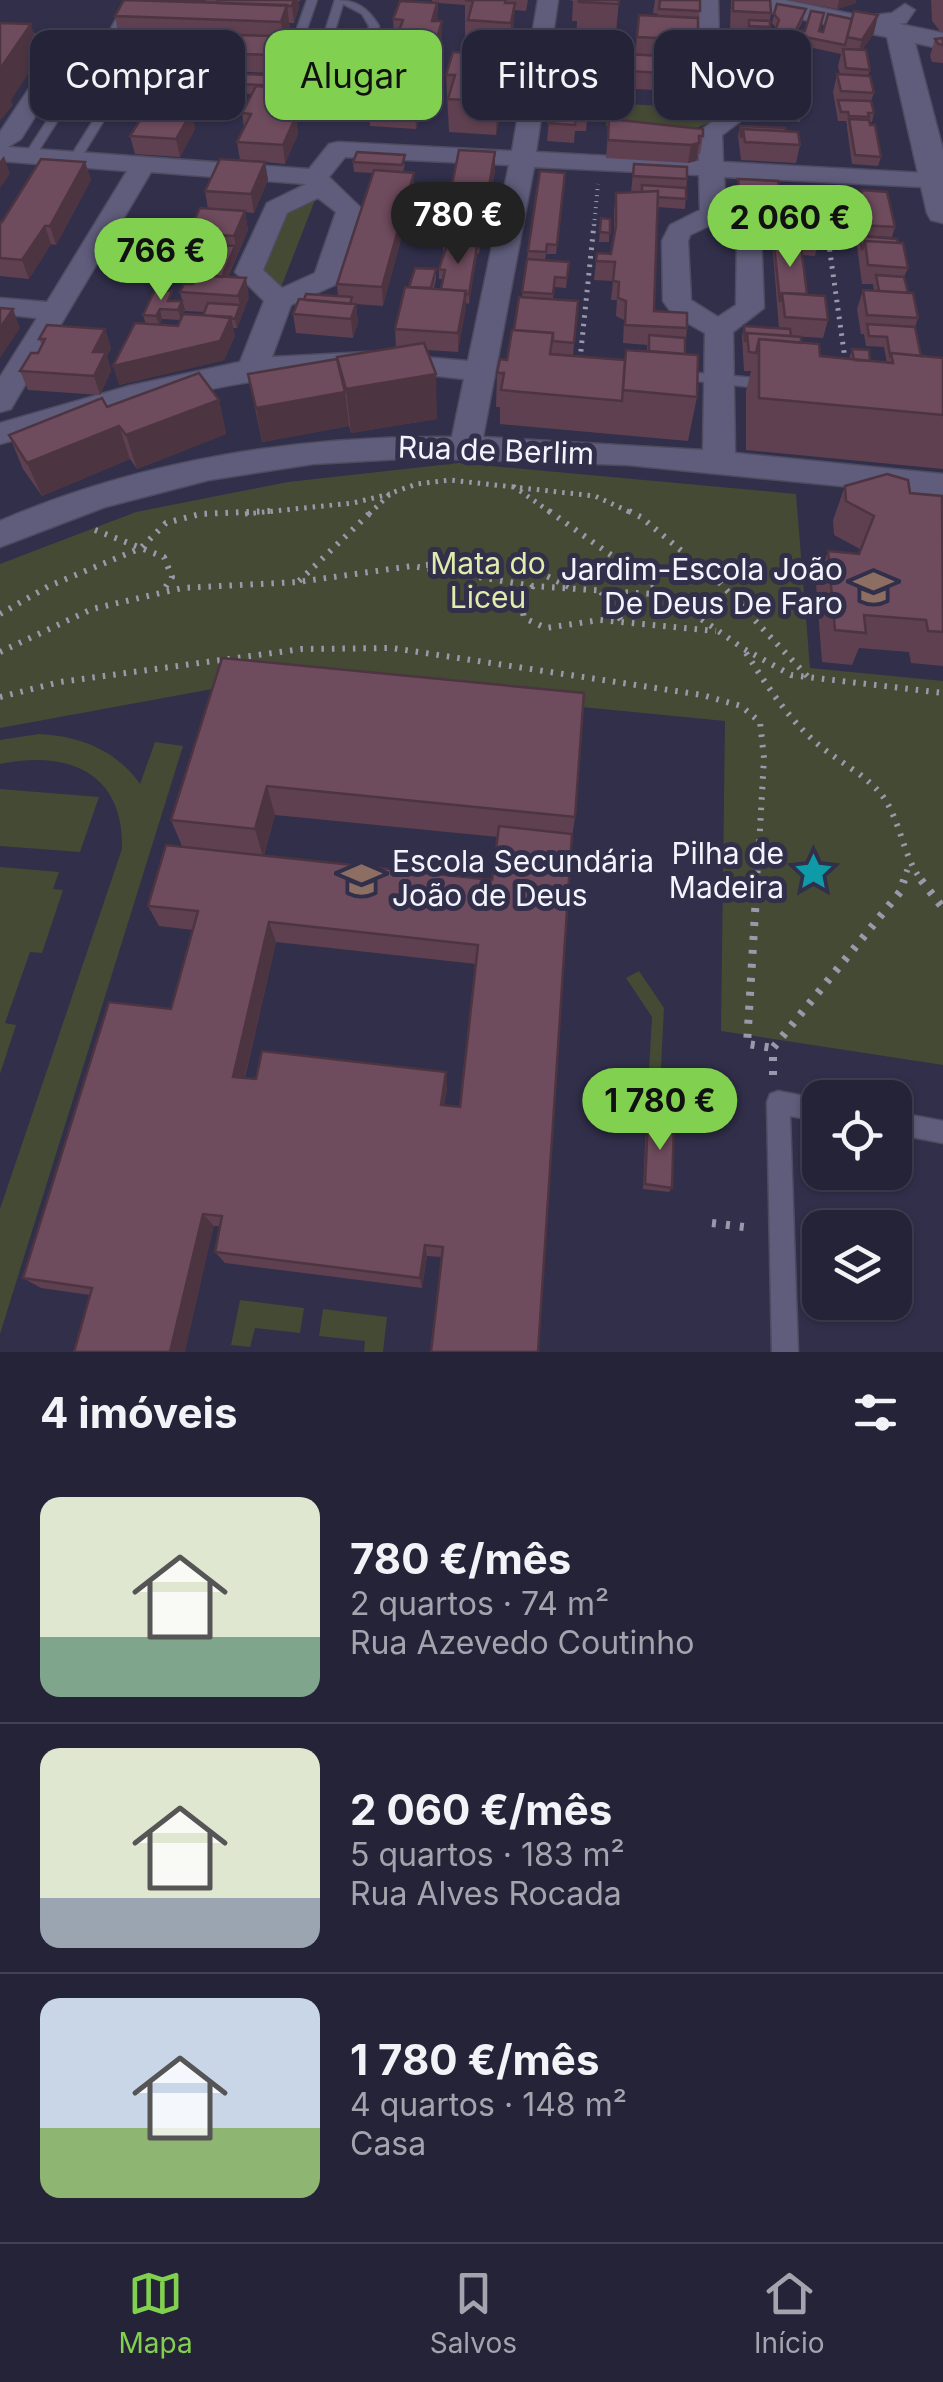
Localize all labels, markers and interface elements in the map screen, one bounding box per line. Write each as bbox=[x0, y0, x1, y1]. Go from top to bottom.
chip: Comprar bbox=[30, 30, 245, 120]
chip: Alugar bbox=[265, 30, 442, 120]
chip: Filtros bbox=[462, 30, 634, 120]
chip: Novo bbox=[654, 30, 811, 120]
pin: 780 € bbox=[388, 182, 528, 267]
pin: 2 060 € bbox=[698, 185, 882, 270]
text: 780 € bbox=[413, 195, 503, 234]
text: 2 060 € bbox=[729, 198, 851, 237]
pin: 766 € bbox=[91, 218, 231, 303]
text: 766 € bbox=[116, 231, 206, 270]
street label: Rua de Berlim bbox=[397, 429, 595, 471]
park label: Mata do Liceu bbox=[430, 545, 546, 615]
place label: Jardim-Escola João De Deus De Faro bbox=[561, 551, 843, 621]
school or university icon: Jardim-Escola João De Deus De Faro bbox=[852, 566, 894, 608]
place label: Pilha de Madeira bbox=[669, 835, 784, 905]
place label: Escola Secundária João de Deus bbox=[392, 843, 654, 913]
place icon: Pilha de Madeira bbox=[793, 850, 835, 892]
school or university icon: Escola Secundária João de Deus bbox=[341, 858, 383, 900]
pin: 1 780 € bbox=[568, 1068, 752, 1153]
map controls bbox=[802, 1080, 912, 1320]
button: locate bbox=[802, 1080, 912, 1190]
text: 1 780 € bbox=[604, 1081, 716, 1120]
button: layers bbox=[802, 1210, 912, 1320]
icon: filters bbox=[848, 1385, 903, 1440]
text: 4 imóveis bbox=[40, 1387, 237, 1438]
text: 780 €/mês bbox=[350, 1533, 571, 1584]
icon: home bbox=[120, 1537, 240, 1657]
text: 2 quartos · 74 m² bbox=[350, 1584, 609, 1623]
text: Rua Azevedo Coutinho bbox=[350, 1623, 694, 1662]
text: 2 060 €/mês bbox=[350, 1784, 612, 1835]
icon: home bbox=[120, 1788, 240, 1908]
text: 5 quartos · 183 m² bbox=[350, 1835, 625, 1874]
text: Rua Alves Rocada bbox=[350, 1874, 622, 1913]
text: 1 780 €/mês bbox=[350, 2034, 599, 2085]
icon: home bbox=[120, 2038, 240, 2158]
text: 4 quartos · 148 m² bbox=[350, 2085, 627, 2124]
text: Casa bbox=[350, 2124, 426, 2163]
tab: Mapa bbox=[119, 2266, 193, 2360]
tab: Salvos bbox=[430, 2266, 517, 2360]
tab: Início bbox=[754, 2266, 824, 2360]

